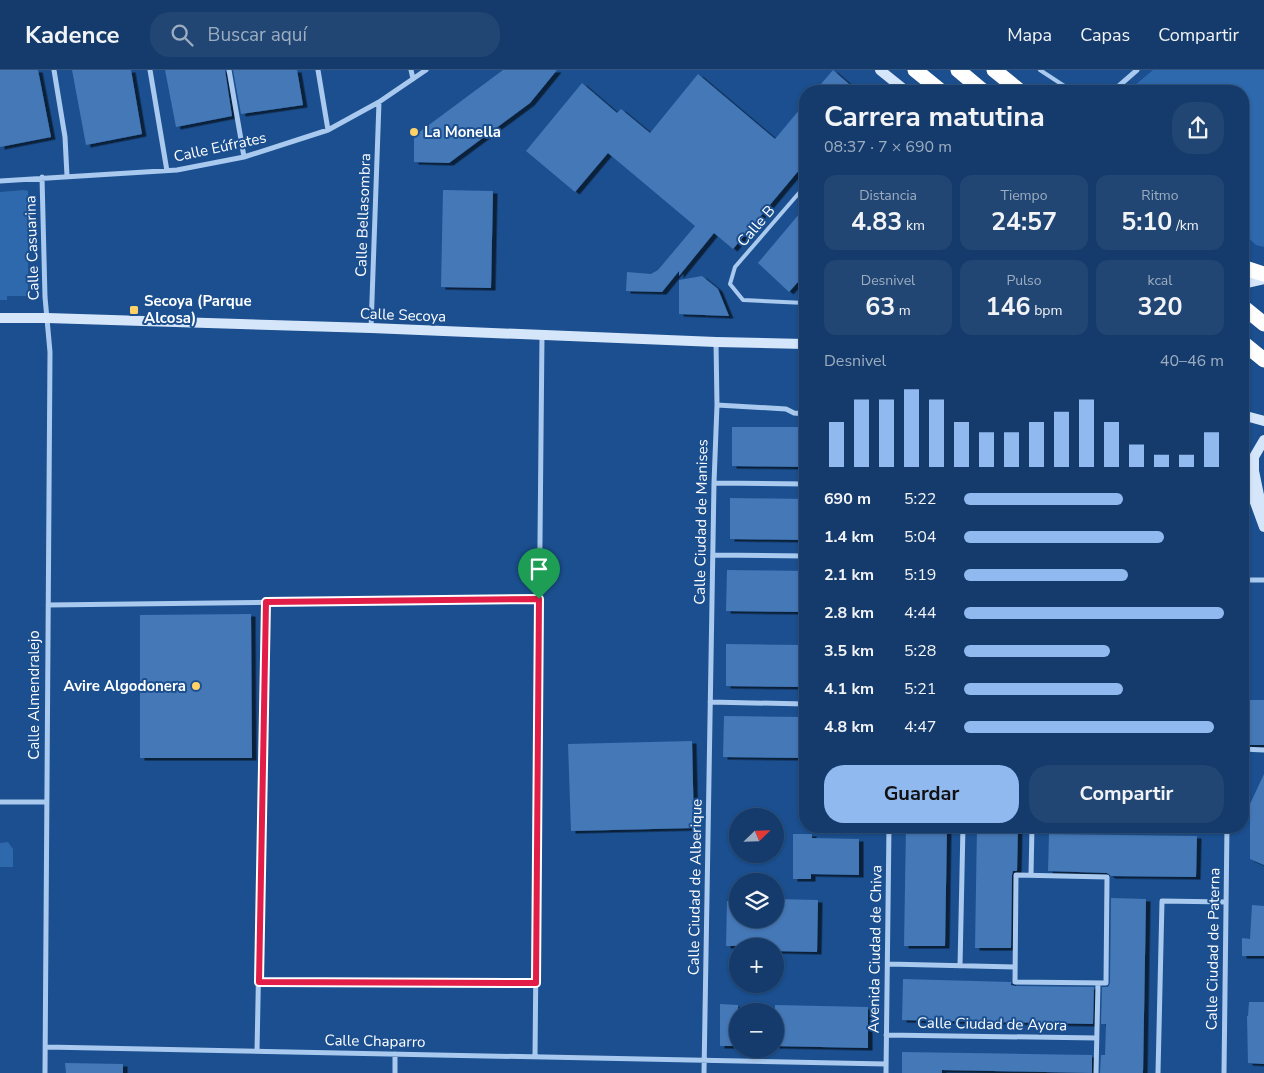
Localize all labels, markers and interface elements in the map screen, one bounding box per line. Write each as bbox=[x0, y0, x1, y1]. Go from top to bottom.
search box bbox=[150, 12, 500, 57]
text: Kadence bbox=[25, 19, 120, 51]
icon: search bbox=[168, 21, 196, 49]
text: Buscar aquí bbox=[208, 22, 307, 48]
text: Mapa bbox=[1007, 23, 1052, 47]
text: Capas bbox=[1080, 23, 1130, 47]
text: Compartir bbox=[1158, 23, 1239, 47]
text: Carrera matutina bbox=[824, 98, 1045, 136]
button: share bbox=[1172, 102, 1224, 154]
place label: La Monella bbox=[424, 122, 501, 142]
marker: La Monella bbox=[408, 126, 420, 138]
street label: Calle Eúfrates bbox=[172, 127, 268, 167]
text: 08:37 · 7 × 690 m bbox=[824, 136, 952, 158]
street label: Calle Bellasombra bbox=[351, 153, 375, 277]
text: Distancia bbox=[859, 186, 917, 205]
text: Tiempo bbox=[1000, 186, 1048, 205]
text: Ritmo bbox=[1141, 186, 1179, 205]
street label: Calle Casuarina bbox=[20, 195, 44, 301]
street label: Calle B bbox=[733, 201, 779, 251]
text: 4.83 bbox=[851, 205, 902, 239]
text: 24:57 bbox=[991, 205, 1057, 239]
text: 5:10 bbox=[1121, 205, 1172, 239]
text: km bbox=[902, 216, 925, 235]
text: /km bbox=[1172, 216, 1199, 235]
text: Desnivel bbox=[861, 271, 915, 290]
text: Pulso bbox=[1006, 271, 1042, 290]
text: kcal bbox=[1148, 271, 1172, 290]
text: 63 bbox=[865, 290, 895, 324]
text: 146 bbox=[986, 290, 1031, 324]
text: 320 bbox=[1137, 290, 1183, 324]
place label: Secoya (Parque Alcosa) bbox=[144, 291, 252, 328]
text: m bbox=[895, 301, 911, 320]
text: bpm bbox=[1031, 301, 1062, 320]
marker: Secoya (Parque Alcosa) bbox=[128, 304, 140, 316]
street label: Calle Secoya bbox=[360, 304, 446, 326]
text: Desnivel bbox=[824, 350, 886, 372]
text: 40–46 m bbox=[1160, 350, 1224, 372]
street label: Calle Ciudad de Manises bbox=[690, 439, 712, 605]
text: 690 m bbox=[824, 488, 871, 510]
text: 5:22 bbox=[904, 488, 936, 510]
text: 1.4 km bbox=[824, 526, 874, 548]
text: 5:04 bbox=[904, 526, 936, 548]
pin bbox=[518, 548, 560, 599]
icon: arrive bbox=[525, 555, 553, 583]
text: 2.1 km bbox=[824, 564, 874, 586]
text: 5:19 bbox=[904, 564, 936, 586]
text: 2.8 km bbox=[824, 602, 874, 624]
text: 4:44 bbox=[904, 602, 936, 624]
street label: Calle Almendralejo bbox=[24, 630, 44, 760]
text: 3.5 km bbox=[824, 640, 874, 662]
text: 5:28 bbox=[904, 640, 936, 662]
place label: Avire Algodonera bbox=[63, 676, 186, 696]
text: 4.1 km bbox=[824, 678, 874, 700]
text: 5:21 bbox=[904, 678, 936, 700]
marker: Avire Algodonera bbox=[190, 680, 202, 692]
text: 4.8 km bbox=[824, 716, 874, 738]
text: 4:47 bbox=[904, 716, 936, 738]
button: Guardar bbox=[824, 765, 1019, 823]
button: Compartir bbox=[1029, 765, 1224, 823]
street label: Calle Ciudad de Alberique bbox=[683, 799, 707, 975]
north arrow bbox=[729, 808, 784, 862]
map controls bbox=[729, 808, 784, 1058]
street label: Avenida Ciudad de Chiva bbox=[864, 865, 886, 1033]
street label: Calle Ciudad de Paterna bbox=[1202, 868, 1224, 1030]
button: layers bbox=[729, 873, 784, 928]
button: + bbox=[729, 938, 784, 993]
button: − bbox=[729, 1003, 784, 1058]
street label: Calle Ciudad de Ayora bbox=[917, 1013, 1067, 1035]
street label: Calle Chaparro bbox=[324, 1030, 426, 1052]

